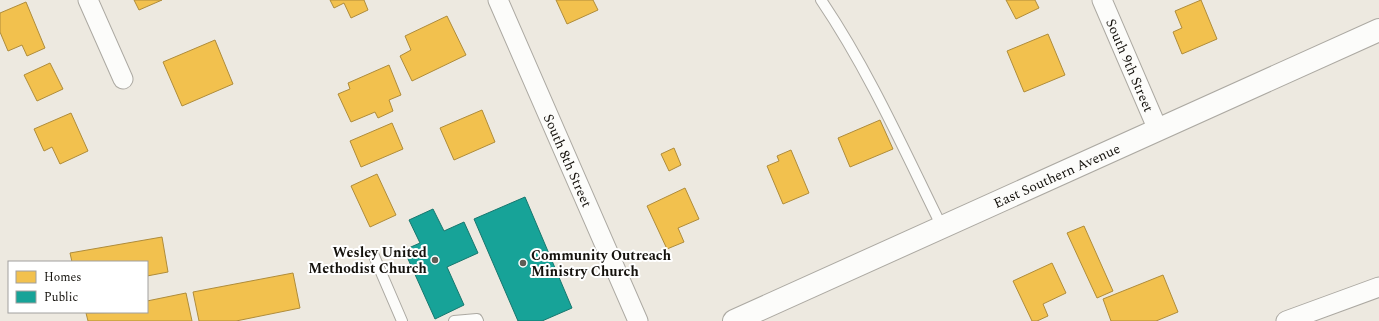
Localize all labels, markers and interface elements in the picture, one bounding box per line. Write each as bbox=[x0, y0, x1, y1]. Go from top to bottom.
street label: South 9th Street bbox=[1101, 15, 1160, 115]
street label: South 8th Street bbox=[538, 110, 598, 211]
street label: East Southern Avenue bbox=[990, 138, 1124, 213]
place label: Wesley United Methodist Church bbox=[308, 242, 427, 279]
place label: Community Outreach Ministry Church bbox=[531, 245, 672, 282]
marker: Wesley United Methodist Church bbox=[430, 255, 440, 265]
marker: Community Outreach Ministry Church bbox=[518, 258, 528, 268]
legend bbox=[8, 261, 148, 313]
text: Homes bbox=[44, 268, 82, 287]
text: Public bbox=[44, 288, 78, 307]

